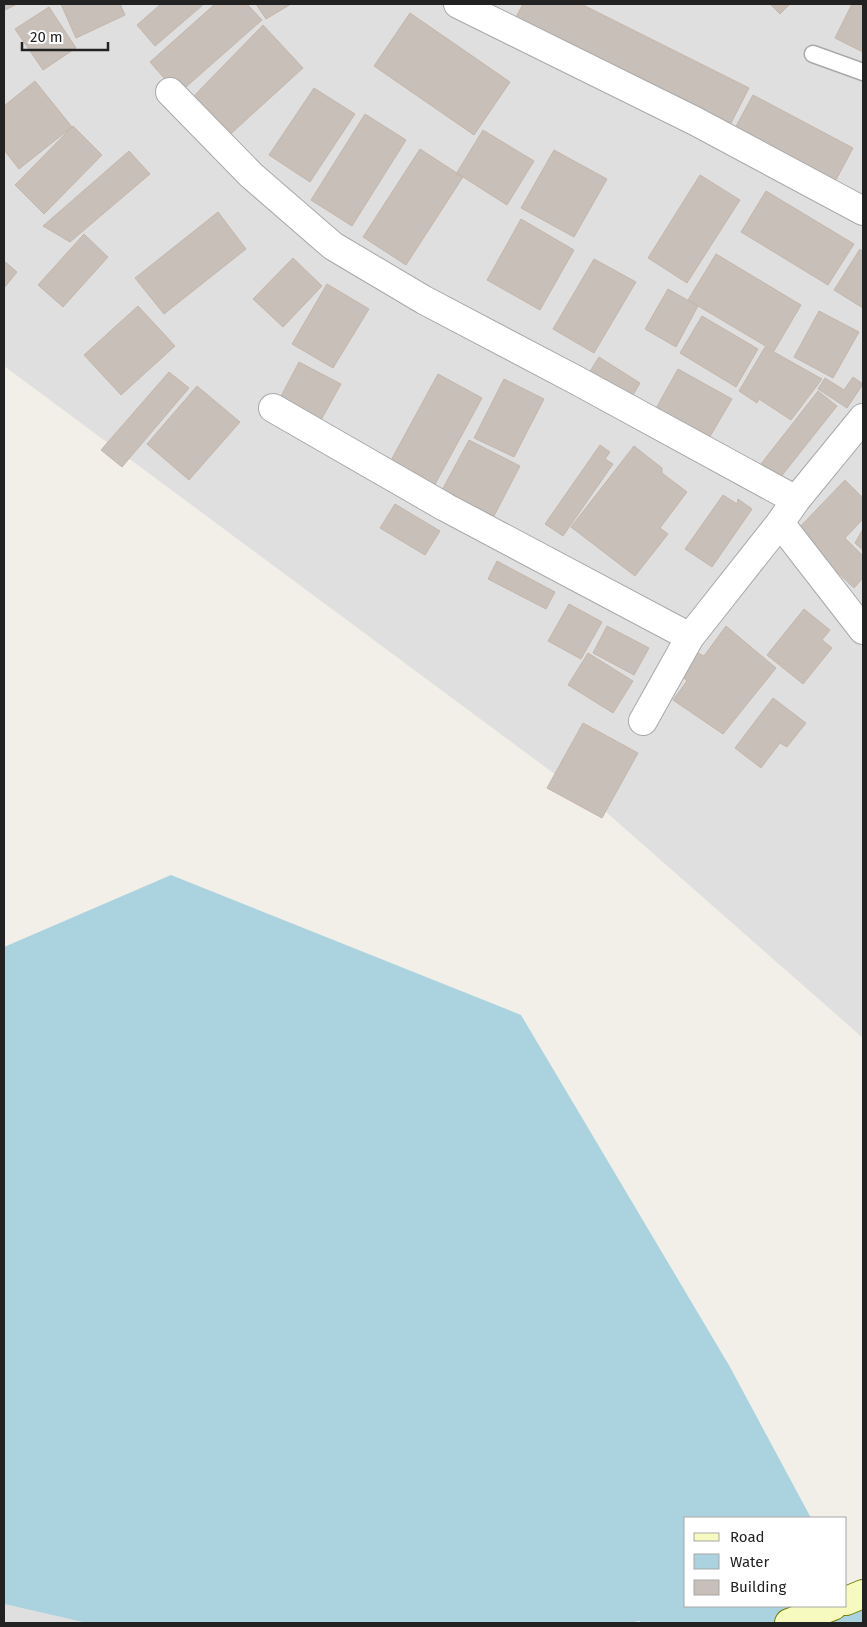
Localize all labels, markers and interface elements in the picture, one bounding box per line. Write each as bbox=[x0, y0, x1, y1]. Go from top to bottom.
scale bar bbox=[22, 20, 109, 52]
text: 20 m bbox=[30, 28, 63, 46]
legend bbox=[684, 1517, 847, 1607]
text: Road bbox=[730, 1528, 765, 1546]
text: Water bbox=[730, 1553, 769, 1571]
text: Building bbox=[730, 1578, 786, 1596]

